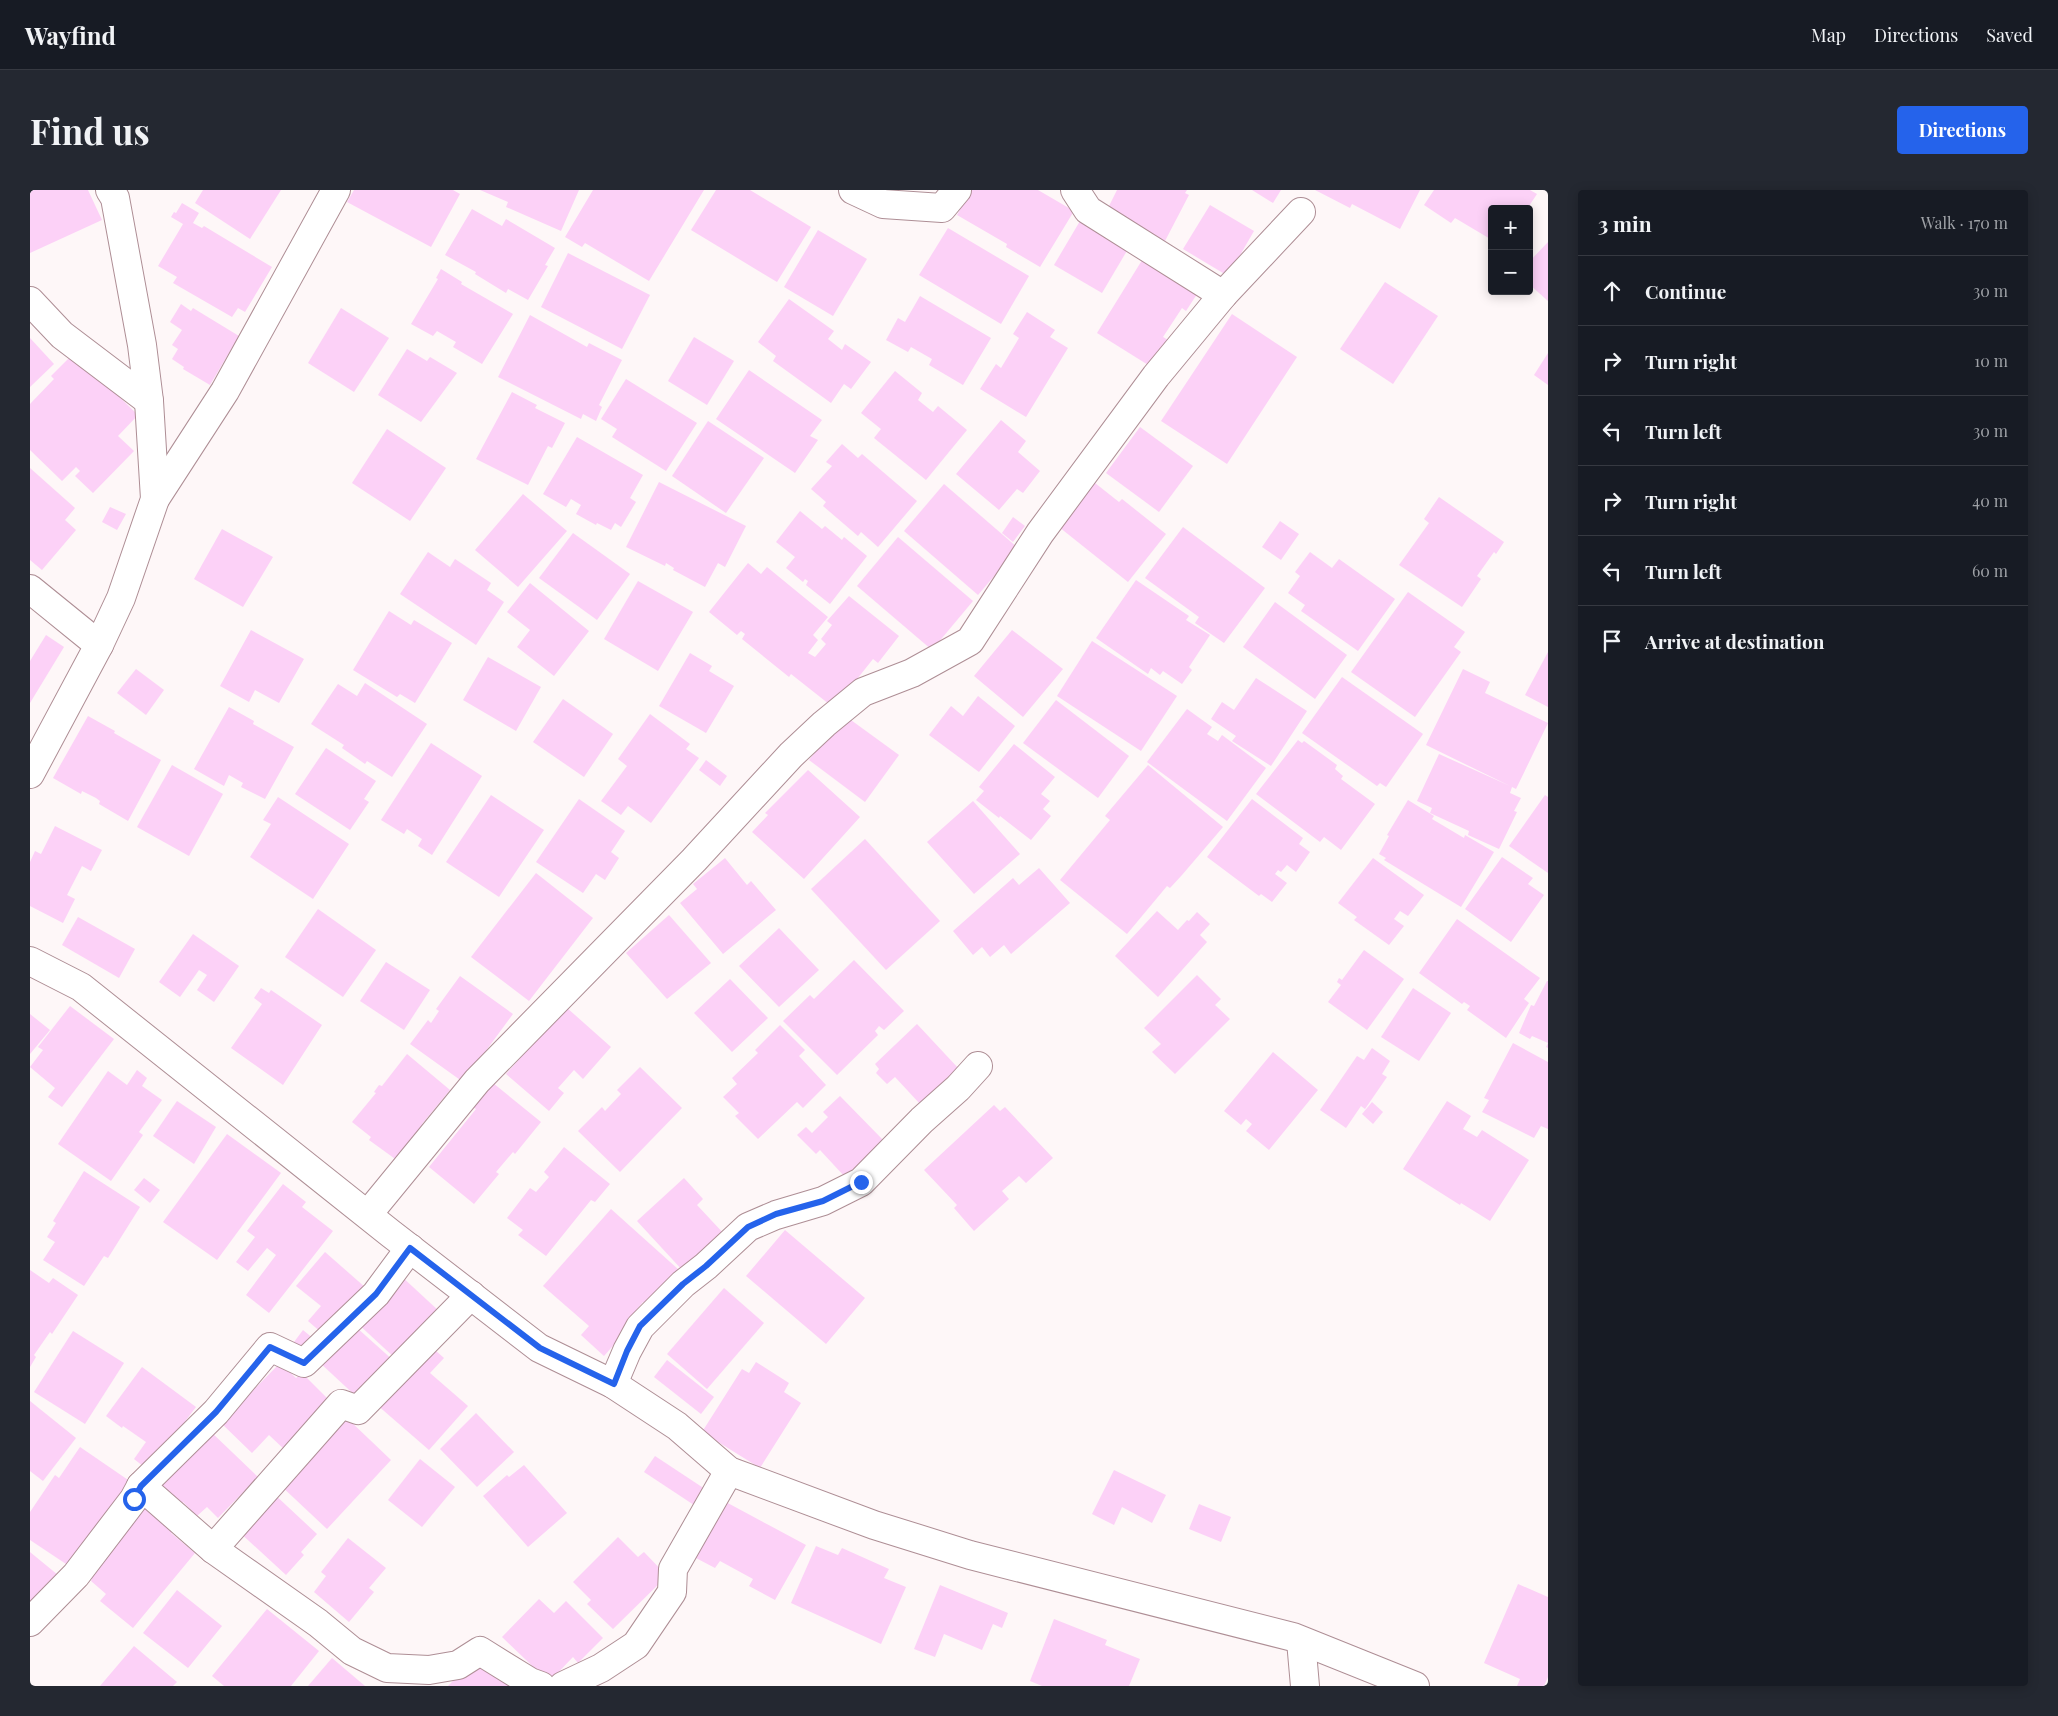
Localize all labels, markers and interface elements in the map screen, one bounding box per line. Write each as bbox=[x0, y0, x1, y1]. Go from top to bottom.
text: Wayfind bbox=[25, 19, 116, 51]
text: Map bbox=[1811, 23, 1846, 47]
text: Directions bbox=[1874, 23, 1958, 47]
text: Saved bbox=[1986, 23, 2033, 47]
button: Directions bbox=[1897, 106, 2028, 154]
text: Find us bbox=[30, 107, 150, 154]
map controls bbox=[1488, 205, 1533, 295]
button: + bbox=[1488, 205, 1533, 250]
text: 3 min bbox=[1598, 209, 1652, 237]
text: Walk · 170 m bbox=[1921, 212, 2008, 233]
button: − bbox=[1488, 250, 1533, 295]
icon: ahead bbox=[1598, 277, 1626, 305]
text: Continue bbox=[1645, 278, 1726, 304]
text: 30 m bbox=[1973, 280, 2008, 301]
icon: right bbox=[1598, 347, 1626, 375]
text: Turn right bbox=[1645, 348, 1737, 374]
text: 10 m bbox=[1974, 350, 2008, 371]
icon: left bbox=[1598, 417, 1626, 445]
text: Turn left bbox=[1645, 418, 1722, 444]
text: 30 m bbox=[1973, 420, 2008, 441]
icon: right bbox=[1598, 487, 1626, 515]
text: Turn right bbox=[1645, 488, 1737, 514]
text: 40 m bbox=[1972, 490, 2008, 511]
icon: left bbox=[1598, 557, 1626, 585]
text: Turn left bbox=[1645, 558, 1722, 584]
text: 60 m bbox=[1972, 560, 2008, 581]
icon: arrive bbox=[1598, 627, 1626, 655]
text: Arrive at destination bbox=[1645, 628, 1825, 654]
route end bbox=[850, 1171, 873, 1194]
route start bbox=[123, 1488, 146, 1511]

